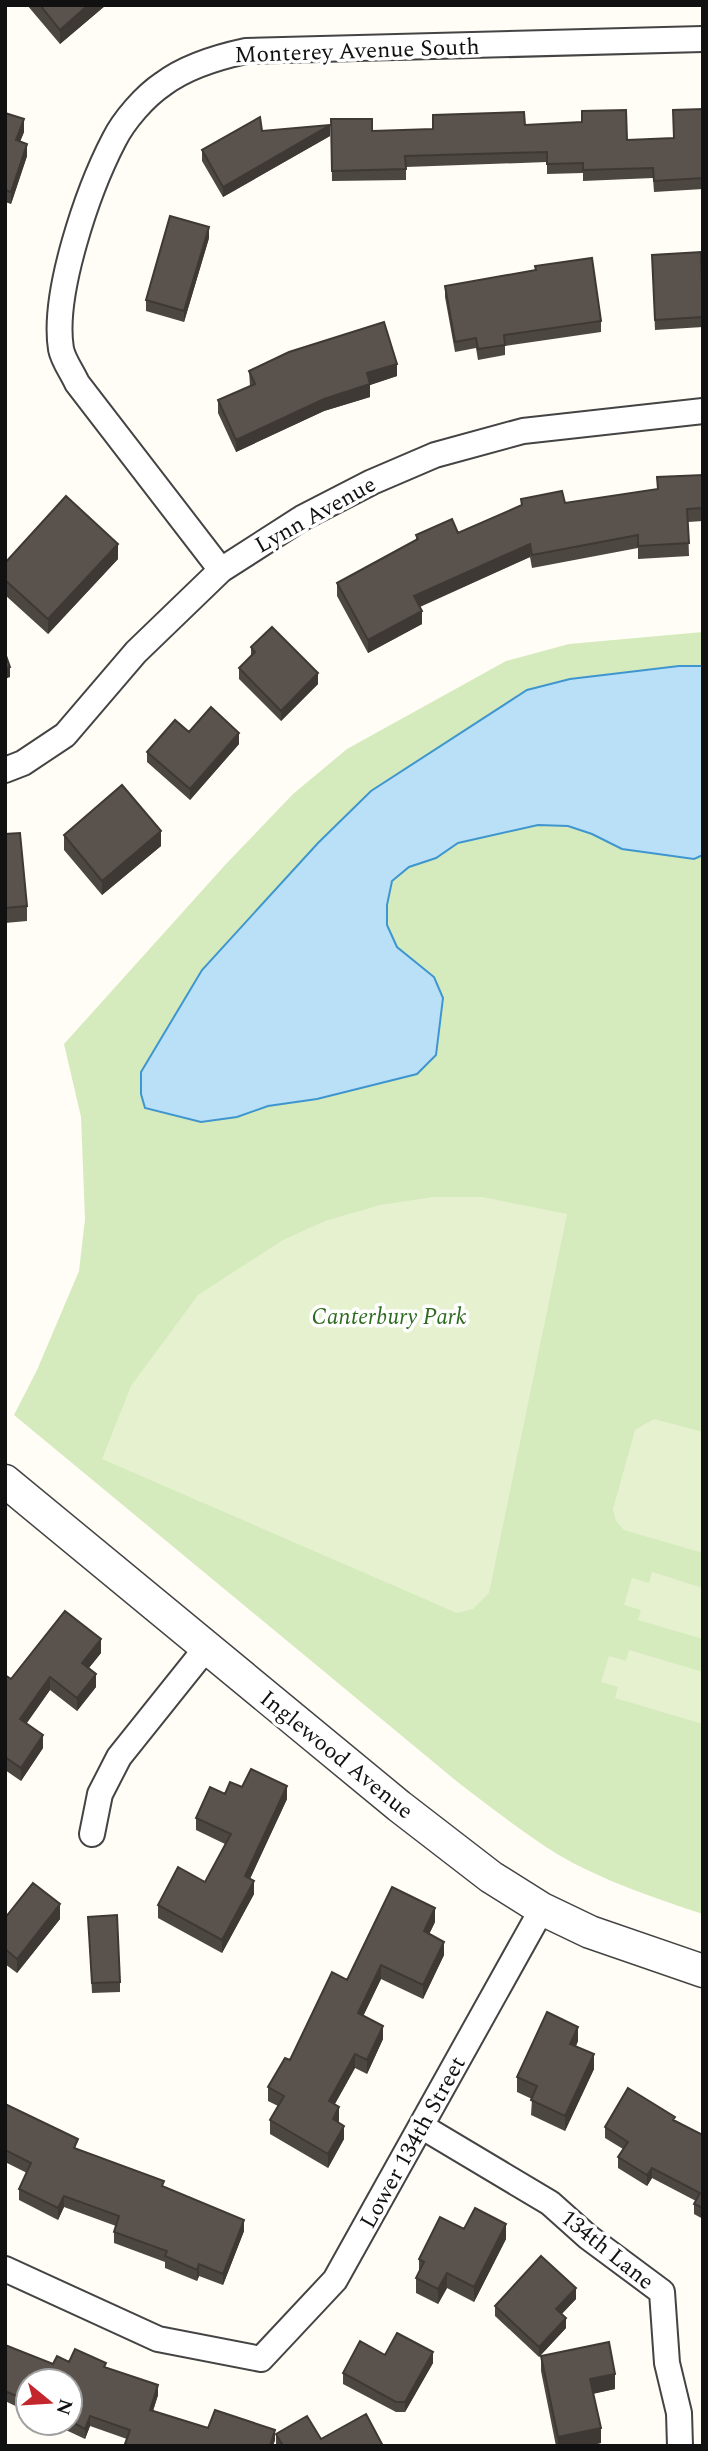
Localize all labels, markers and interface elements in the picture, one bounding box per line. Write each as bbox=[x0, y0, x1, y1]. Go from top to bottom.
street label: Monterey Avenue South bbox=[234, 30, 480, 73]
street label: Lynn Avenue bbox=[249, 468, 383, 563]
park label: Canterbury Park bbox=[311, 1300, 467, 1335]
street label: Inglewood Avenue bbox=[251, 1682, 421, 1828]
street label: Lower 134th Street bbox=[351, 2050, 475, 2235]
street label: 134th Lane bbox=[552, 2201, 662, 2299]
north arrow bbox=[14, 2367, 84, 2437]
text: N bbox=[48, 2395, 80, 2419]

